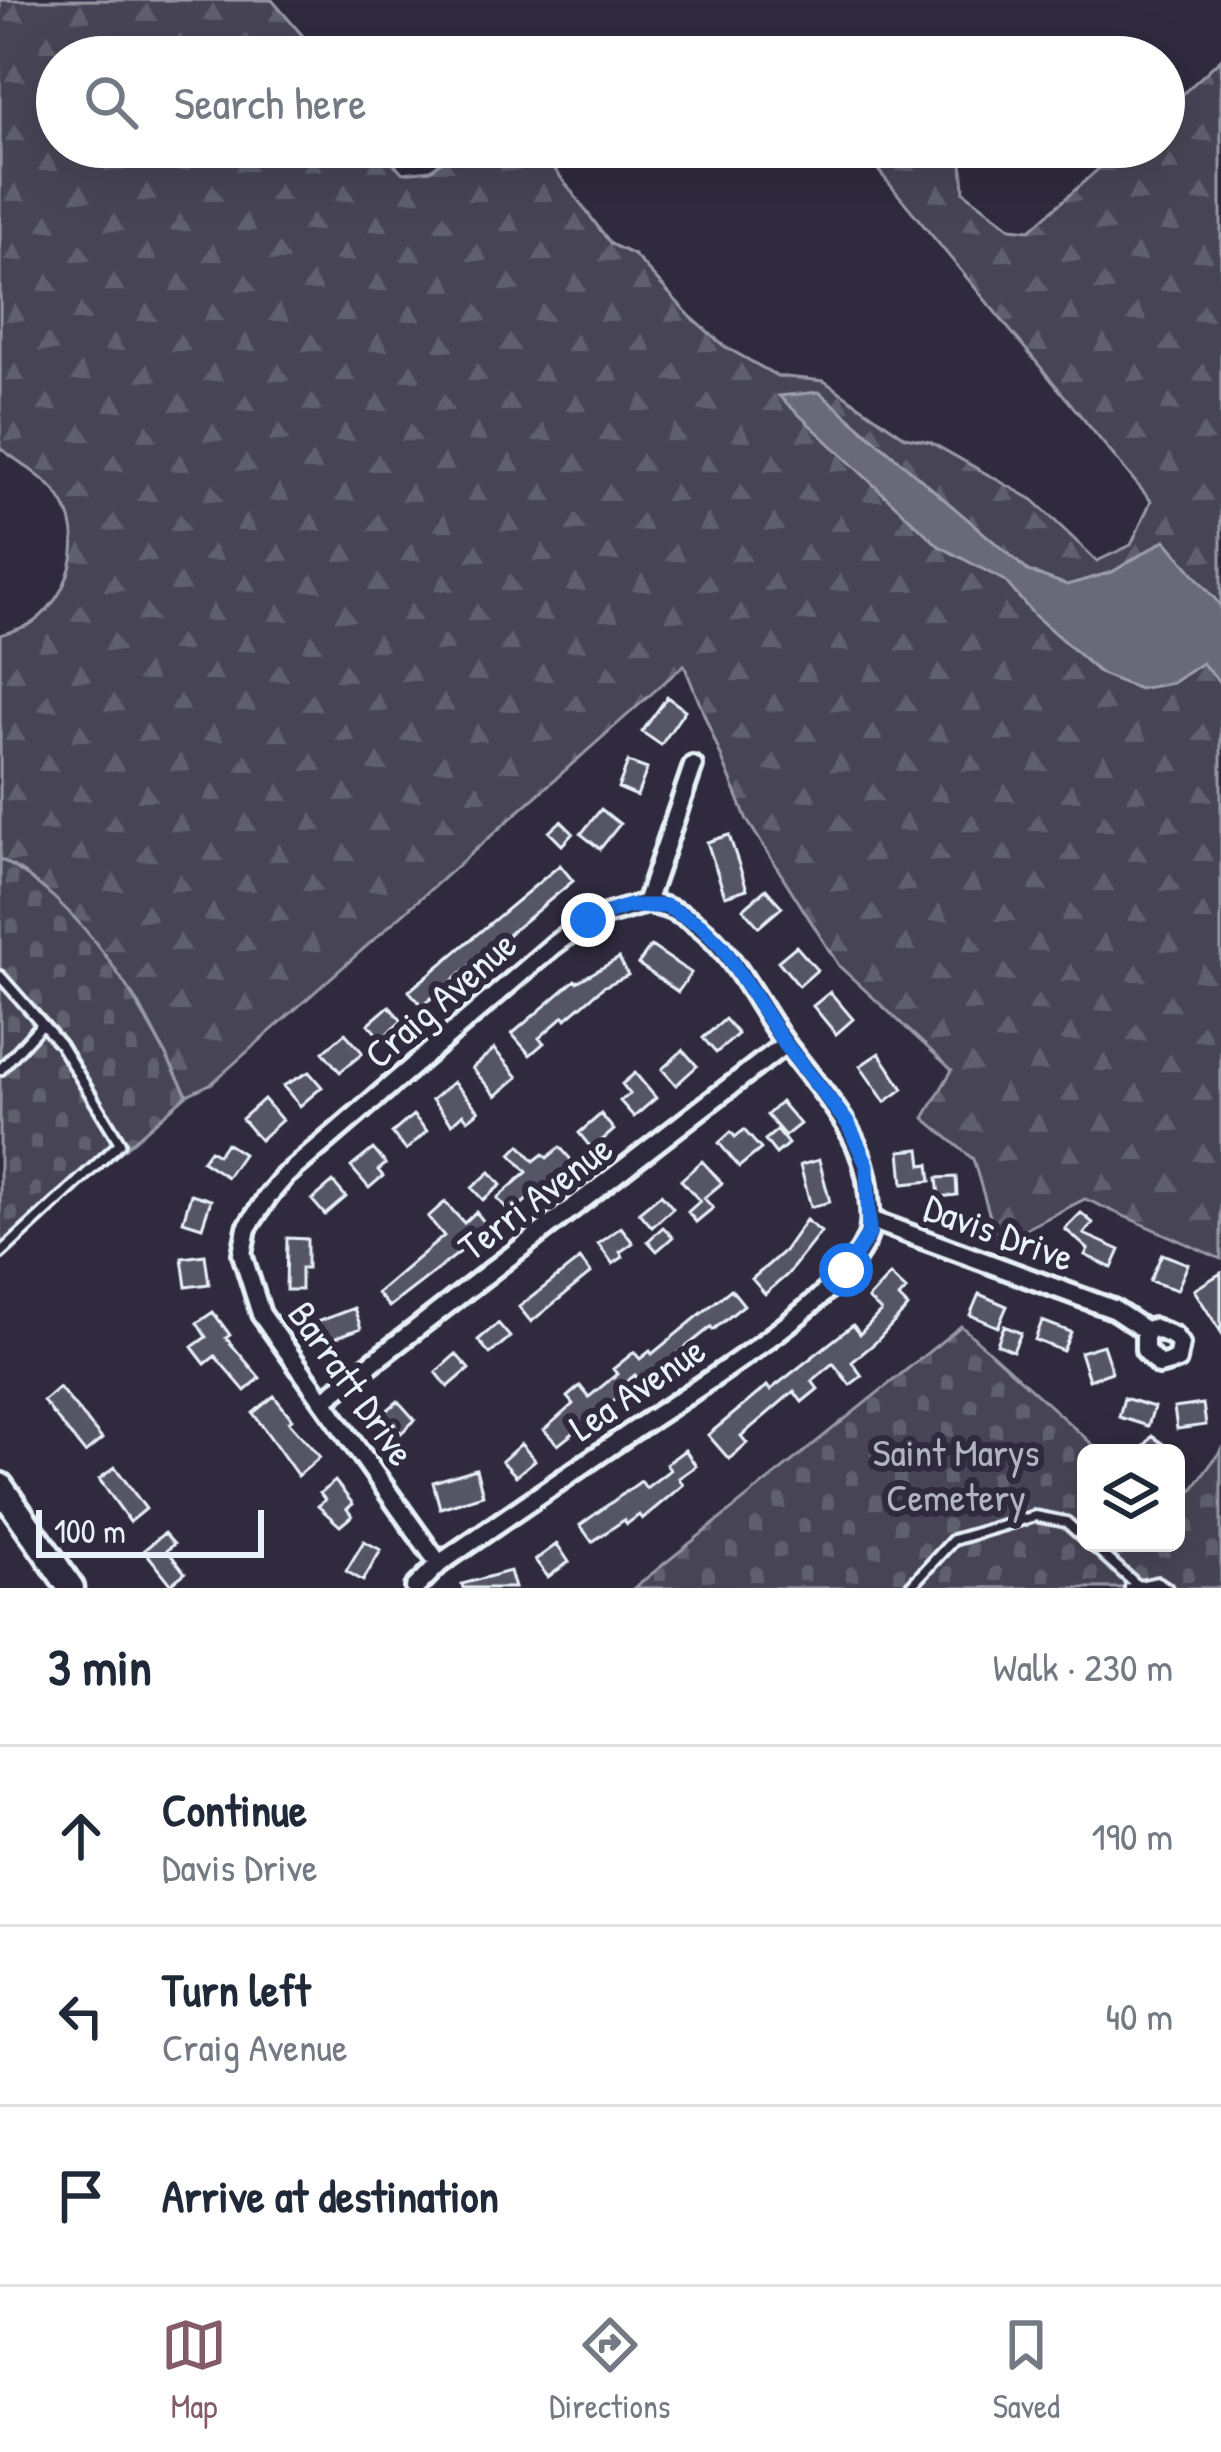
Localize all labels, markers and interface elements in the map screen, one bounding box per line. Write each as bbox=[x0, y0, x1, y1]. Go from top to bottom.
search box bbox=[36, 36, 1185, 168]
icon: search bbox=[78, 69, 144, 135]
text: Search here bbox=[174, 72, 366, 133]
route end bbox=[561, 893, 615, 947]
street label: Craig Avenue bbox=[352, 918, 527, 1080]
street label: Terri Avenue bbox=[447, 1121, 623, 1272]
street label: Davis Drive bbox=[917, 1180, 1081, 1283]
route start bbox=[819, 1243, 873, 1297]
street label: Barratt Drive bbox=[276, 1290, 428, 1476]
street label: Lea Avenue bbox=[558, 1323, 715, 1452]
park label: Saint Marys Cemetery bbox=[873, 1425, 1039, 1523]
map controls bbox=[1077, 1444, 1185, 1552]
button: layers bbox=[1077, 1444, 1185, 1552]
scale bar bbox=[36, 1504, 264, 1557]
text: 100 m bbox=[54, 1509, 126, 1553]
text: 3 min bbox=[48, 1632, 152, 1701]
text: Walk · 230 m bbox=[993, 1640, 1173, 1693]
text: Continue bbox=[162, 1779, 307, 1840]
icon: ahead bbox=[48, 1803, 114, 1869]
text: 190 m bbox=[1092, 1809, 1173, 1862]
text: Davis Drive bbox=[162, 1840, 318, 1893]
text: Turn left bbox=[162, 1959, 311, 2020]
icon: left bbox=[48, 1983, 114, 2049]
text: 40 m bbox=[1105, 1989, 1173, 2042]
text: Craig Avenue bbox=[162, 2020, 348, 2073]
icon: arrive bbox=[48, 2163, 114, 2229]
text: Arrive at destination bbox=[162, 2165, 499, 2226]
tab: Map bbox=[161, 2312, 227, 2428]
tab: Directions bbox=[549, 2312, 671, 2428]
tab: Saved bbox=[993, 2312, 1060, 2428]

